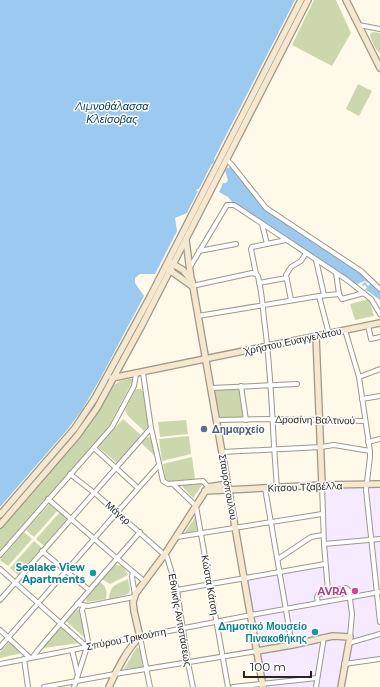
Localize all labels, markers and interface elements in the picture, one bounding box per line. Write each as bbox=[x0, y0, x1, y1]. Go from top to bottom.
water label: Λιμνοθάλασσα Κλείσοβας bbox=[74, 99, 149, 126]
street label: Χρήστου Ευαγγελάτου bbox=[241, 324, 343, 358]
street label: Δροσίνη Βαλτινού bbox=[275, 413, 355, 427]
place label: Δημαρχείο bbox=[211, 423, 265, 436]
marker: Δημαρχείο bbox=[199, 424, 209, 434]
street label: Σταυρόπουλου bbox=[216, 453, 240, 521]
street label: Κίτσου Τζαβέλλα bbox=[267, 479, 343, 495]
street label: Μάγερ bbox=[103, 498, 134, 528]
street label: Κώστα Κάτση bbox=[198, 554, 222, 616]
place label: Sealake View Apartments bbox=[16, 561, 86, 586]
marker: Sealake View Apartments bbox=[88, 568, 98, 578]
street label: Εθνικής Αντιστάσεως bbox=[165, 573, 195, 668]
place label: AVRA bbox=[316, 585, 347, 598]
marker: AVRA bbox=[350, 586, 360, 596]
place label: Δημοτικό Μουσείο Πινακοθήκης bbox=[217, 620, 307, 645]
street label: Σπύρου Τρικούπη bbox=[85, 625, 167, 653]
marker: Δημοτικό Μουσείο Πινακοθήκης bbox=[310, 627, 320, 637]
scale bar bbox=[244, 653, 311, 679]
text: 100 m bbox=[250, 659, 286, 674]

